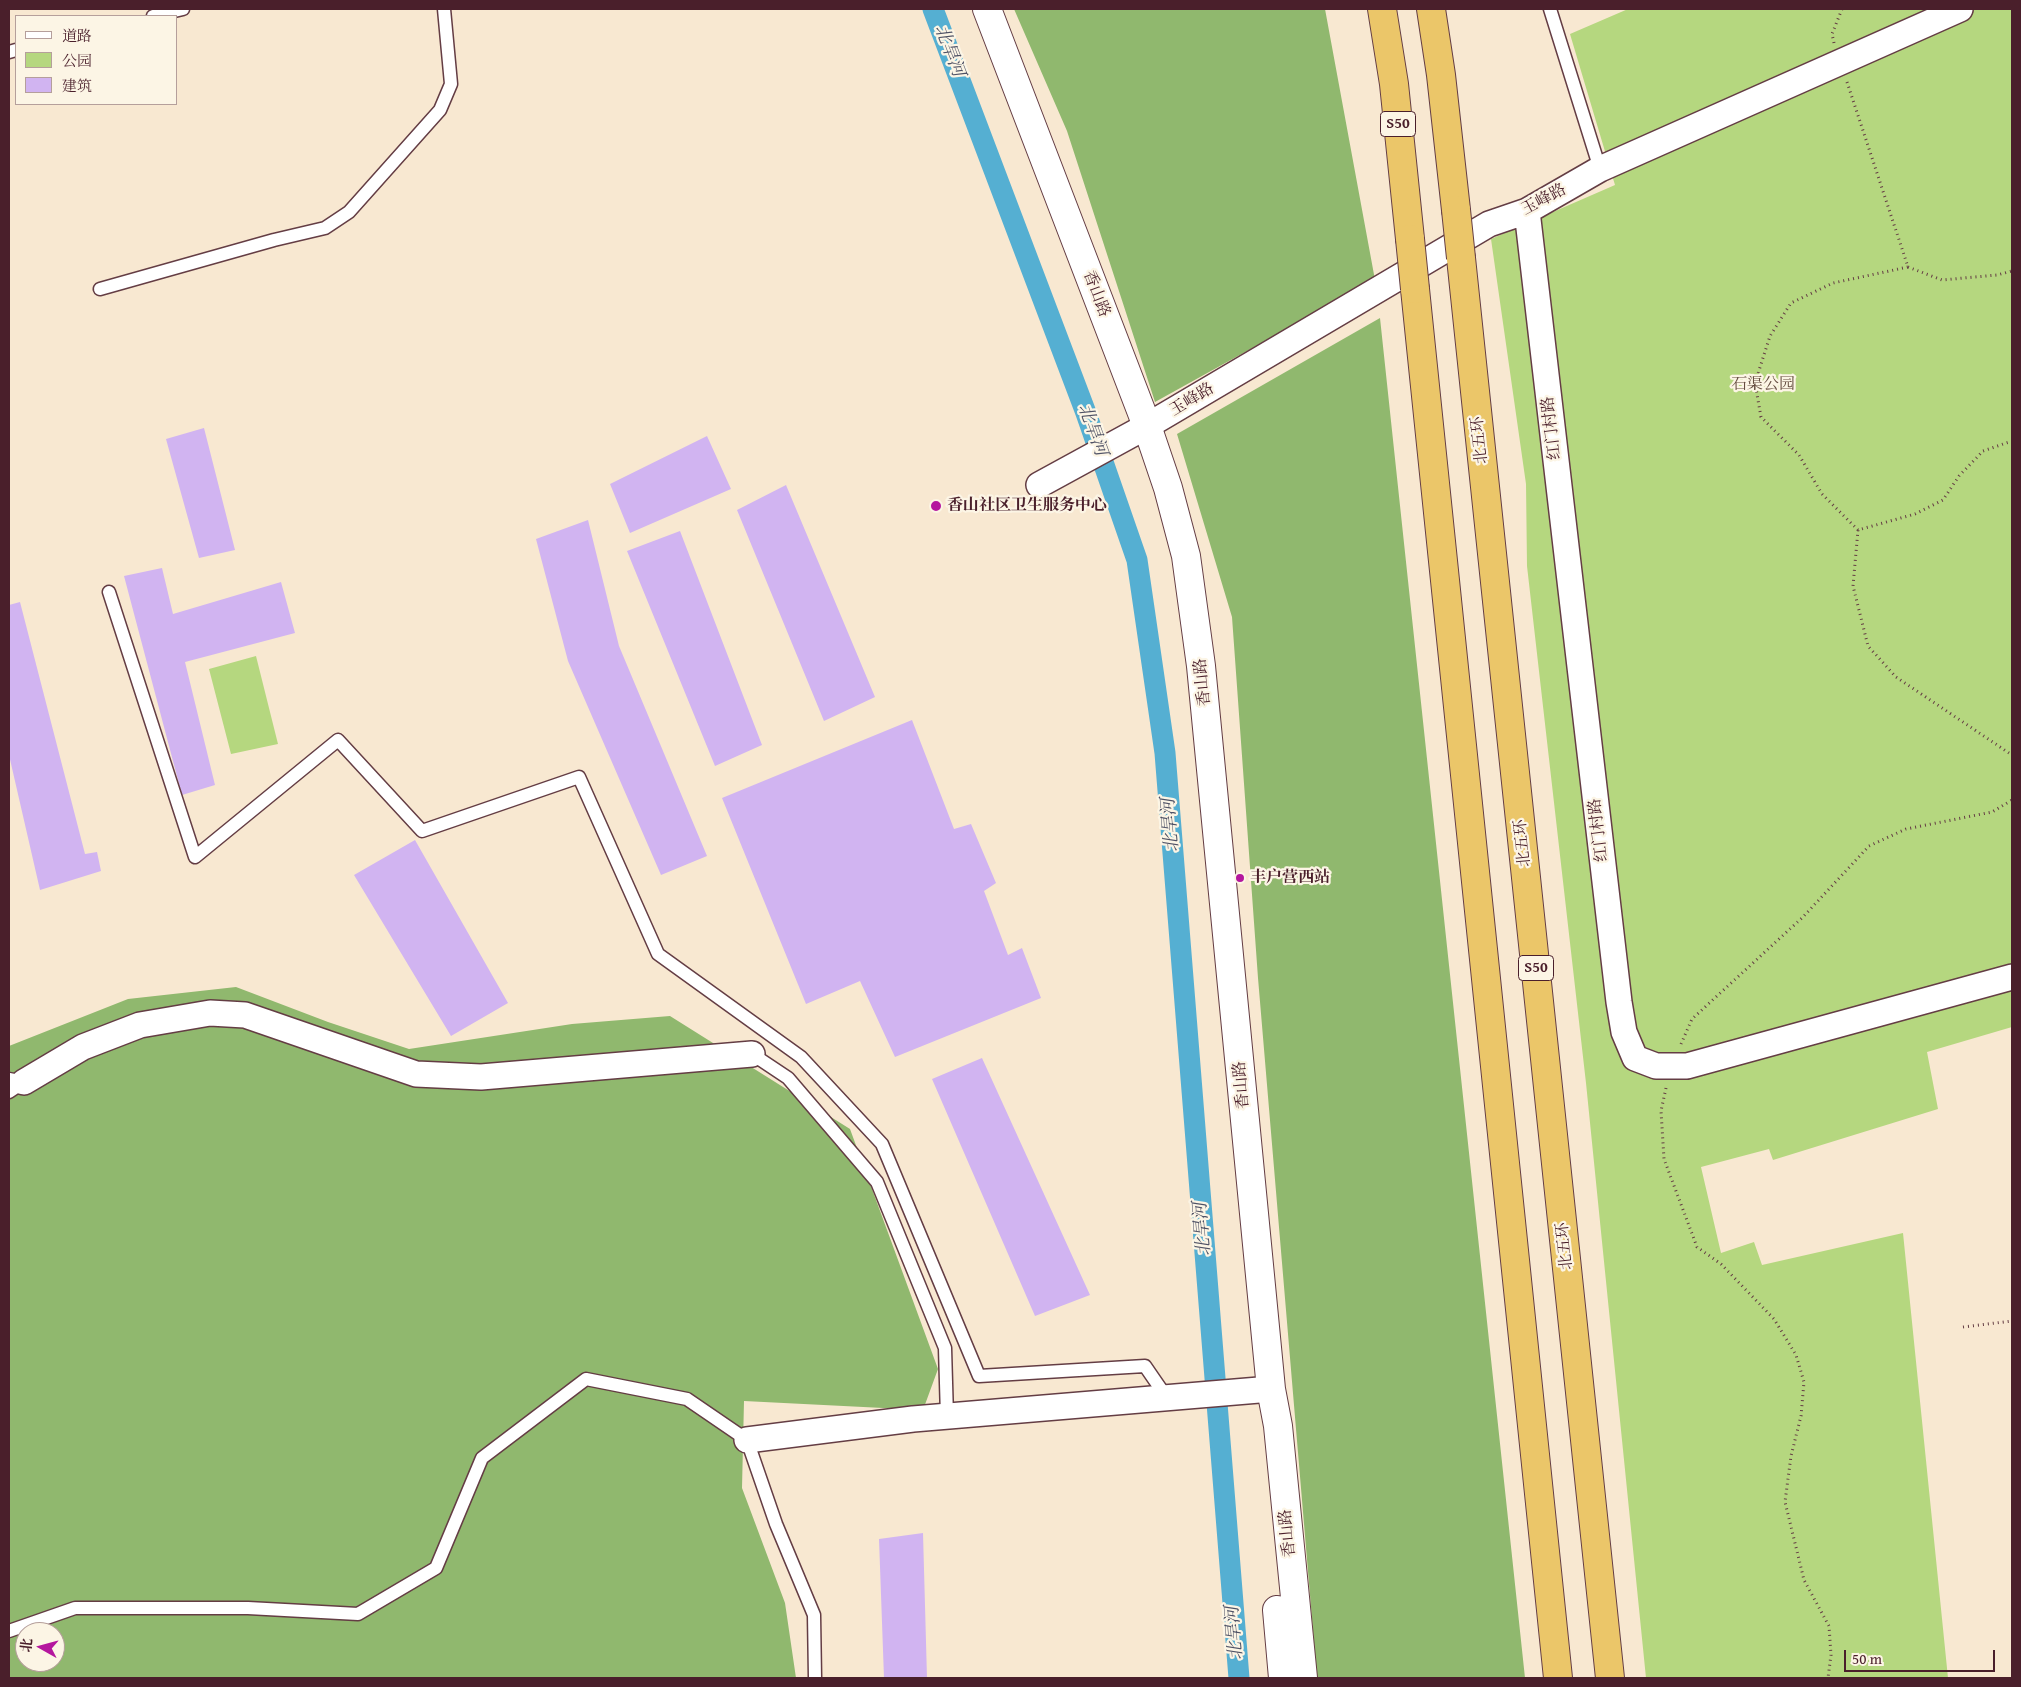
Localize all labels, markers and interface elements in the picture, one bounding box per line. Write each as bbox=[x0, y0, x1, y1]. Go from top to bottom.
legend bbox=[15, 15, 178, 105]
water label: 北旱河 bbox=[929, 22, 969, 80]
text: 道路 bbox=[62, 25, 92, 46]
text: 公园 bbox=[62, 50, 92, 71]
text: 建筑 bbox=[62, 75, 92, 96]
road number: S50 bbox=[1380, 112, 1416, 136]
street label: 玉峰路 bbox=[1518, 180, 1570, 220]
street label: 香山路 bbox=[1078, 268, 1114, 320]
park label: 石渠公园 bbox=[1731, 375, 1795, 395]
street label: 玉峰路 bbox=[1166, 379, 1218, 421]
street label: 红门村路 bbox=[1539, 395, 1565, 461]
water label: 北旱河 bbox=[1073, 401, 1111, 459]
street label: 北五环 bbox=[1468, 415, 1492, 465]
place label: 香山社区卫生服务中心 bbox=[947, 496, 1107, 516]
marker: 香山社区卫生服务中心 bbox=[929, 499, 943, 513]
street label: 香山路 bbox=[1191, 657, 1215, 707]
water label: 北旱河 bbox=[1158, 797, 1184, 853]
street label: 红门村路 bbox=[1586, 797, 1612, 863]
street label: 北五环 bbox=[1511, 818, 1535, 868]
place label: 丰户营西站 bbox=[1250, 868, 1330, 888]
marker: 丰户营西站 bbox=[1234, 872, 1246, 884]
road number: S50 bbox=[1518, 956, 1554, 980]
street label: 香山路 bbox=[1230, 1060, 1254, 1110]
water label: 北旱河 bbox=[1190, 1201, 1216, 1257]
street label: 北五环 bbox=[1553, 1221, 1577, 1271]
street label: 香山路 bbox=[1276, 1508, 1300, 1558]
water label: 北旱河 bbox=[1222, 1605, 1248, 1661]
north arrow bbox=[15, 1622, 65, 1672]
text: 北 bbox=[15, 1637, 37, 1653]
scale bar bbox=[1846, 1640, 1997, 1672]
text: 50 m bbox=[1852, 1648, 1882, 1669]

